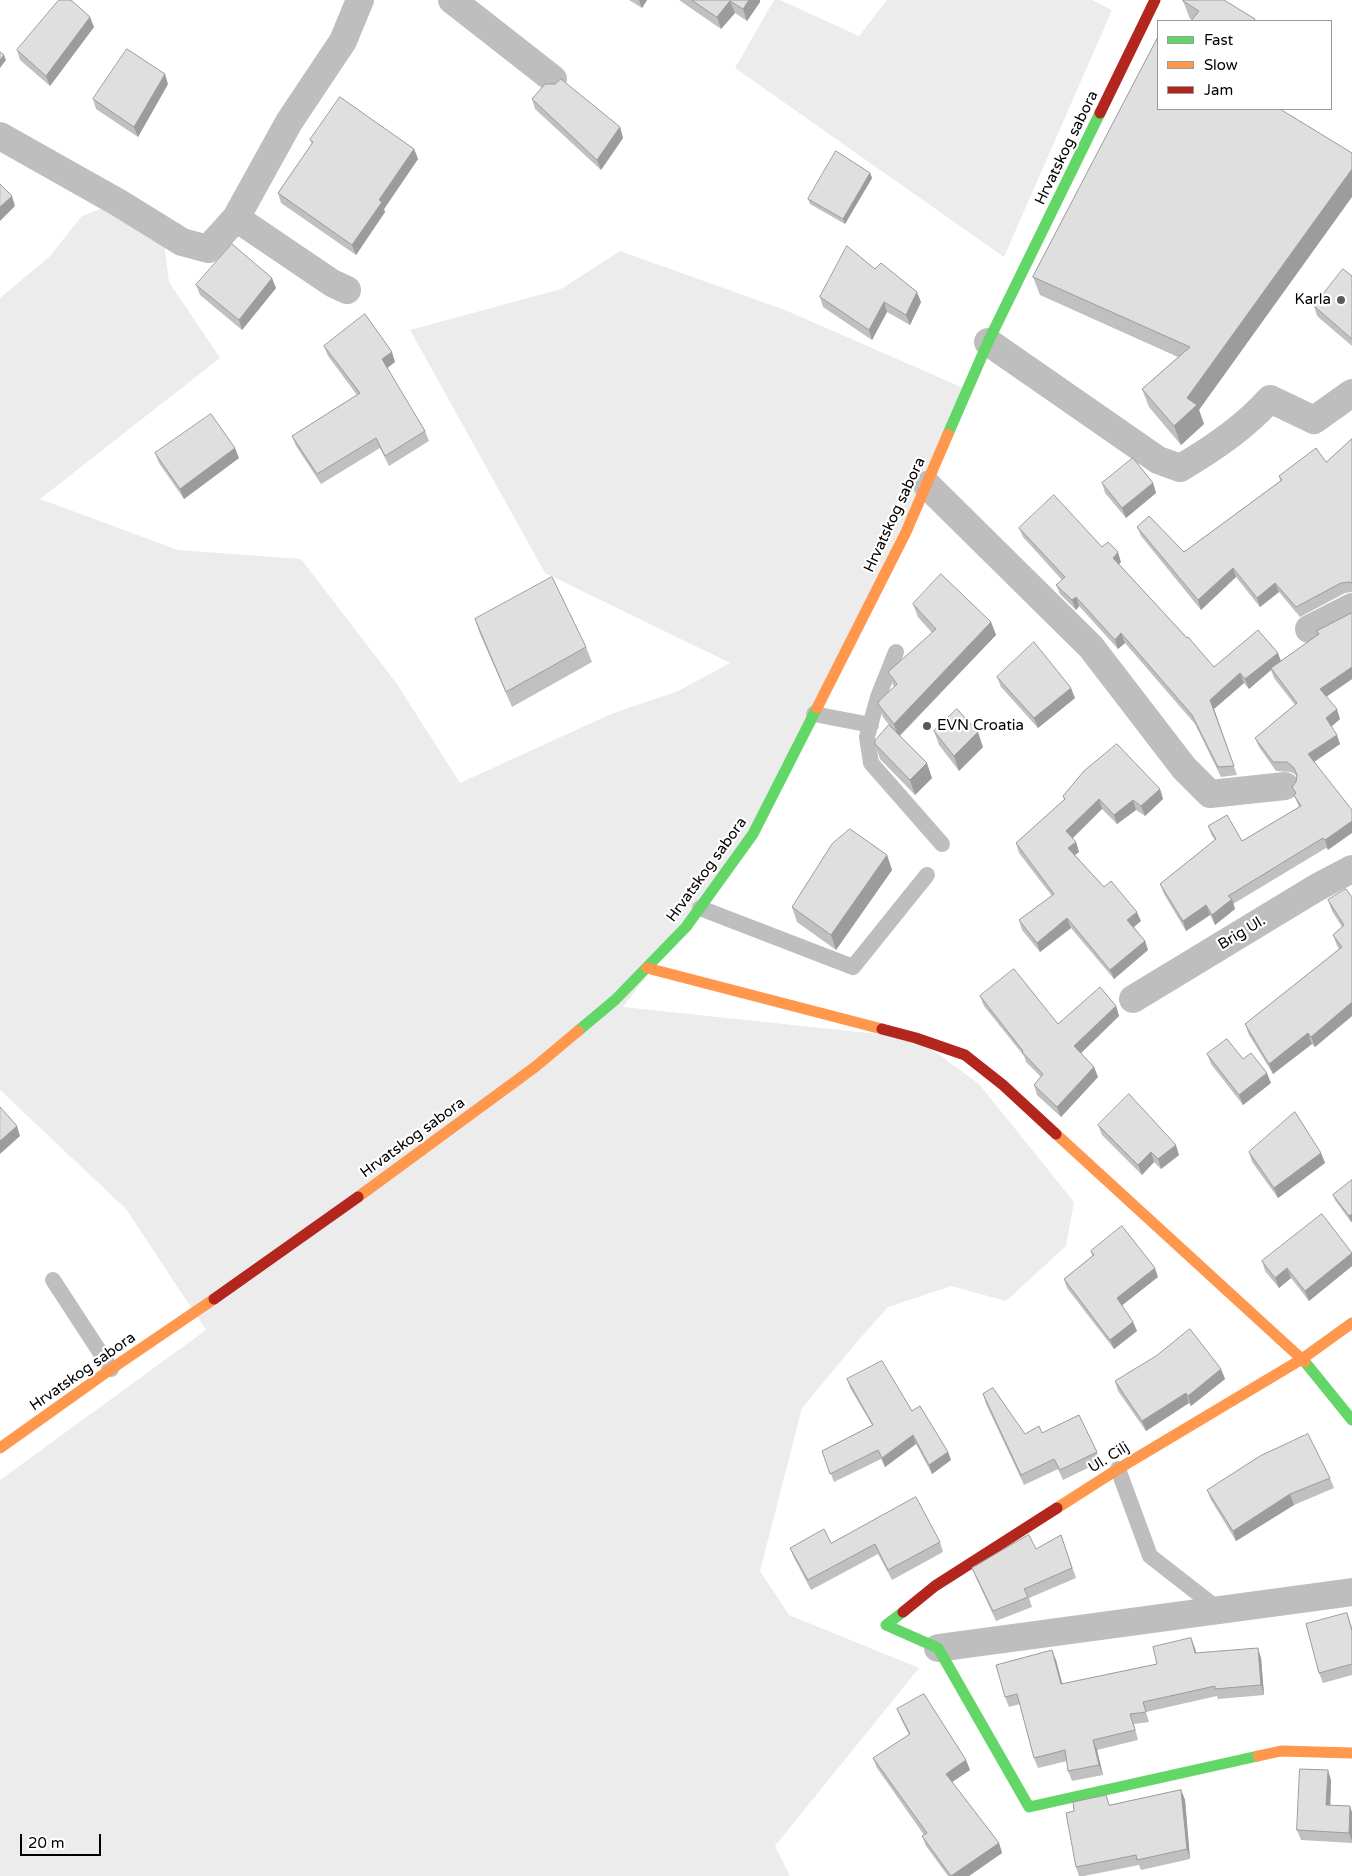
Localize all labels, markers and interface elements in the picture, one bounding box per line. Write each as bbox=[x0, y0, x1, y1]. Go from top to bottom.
legend bbox=[1157, 20, 1332, 110]
text: Fast bbox=[1204, 31, 1233, 49]
text: Slow bbox=[1204, 56, 1238, 74]
text: Jam bbox=[1204, 81, 1233, 99]
street label: Hrvatskog sabora bbox=[1032, 88, 1102, 208]
place label: Karla bbox=[1295, 291, 1331, 309]
marker: Karla bbox=[1335, 294, 1347, 306]
street label: Hrvatskog sabora bbox=[860, 455, 930, 575]
place label: EVN Croatia bbox=[937, 717, 1024, 735]
marker: EVN Croatia bbox=[921, 720, 933, 732]
street label: Hrvatskog sabora bbox=[663, 814, 751, 926]
street label: Brig Ul. bbox=[1215, 912, 1269, 954]
street label: Hrvatskog sabora bbox=[357, 1094, 469, 1182]
street label: Hrvatskog sabora bbox=[27, 1329, 139, 1415]
street label: Ul. Cilj bbox=[1085, 1439, 1133, 1477]
scale bar bbox=[22, 1824, 104, 1856]
text: 20 m bbox=[28, 1834, 65, 1852]

